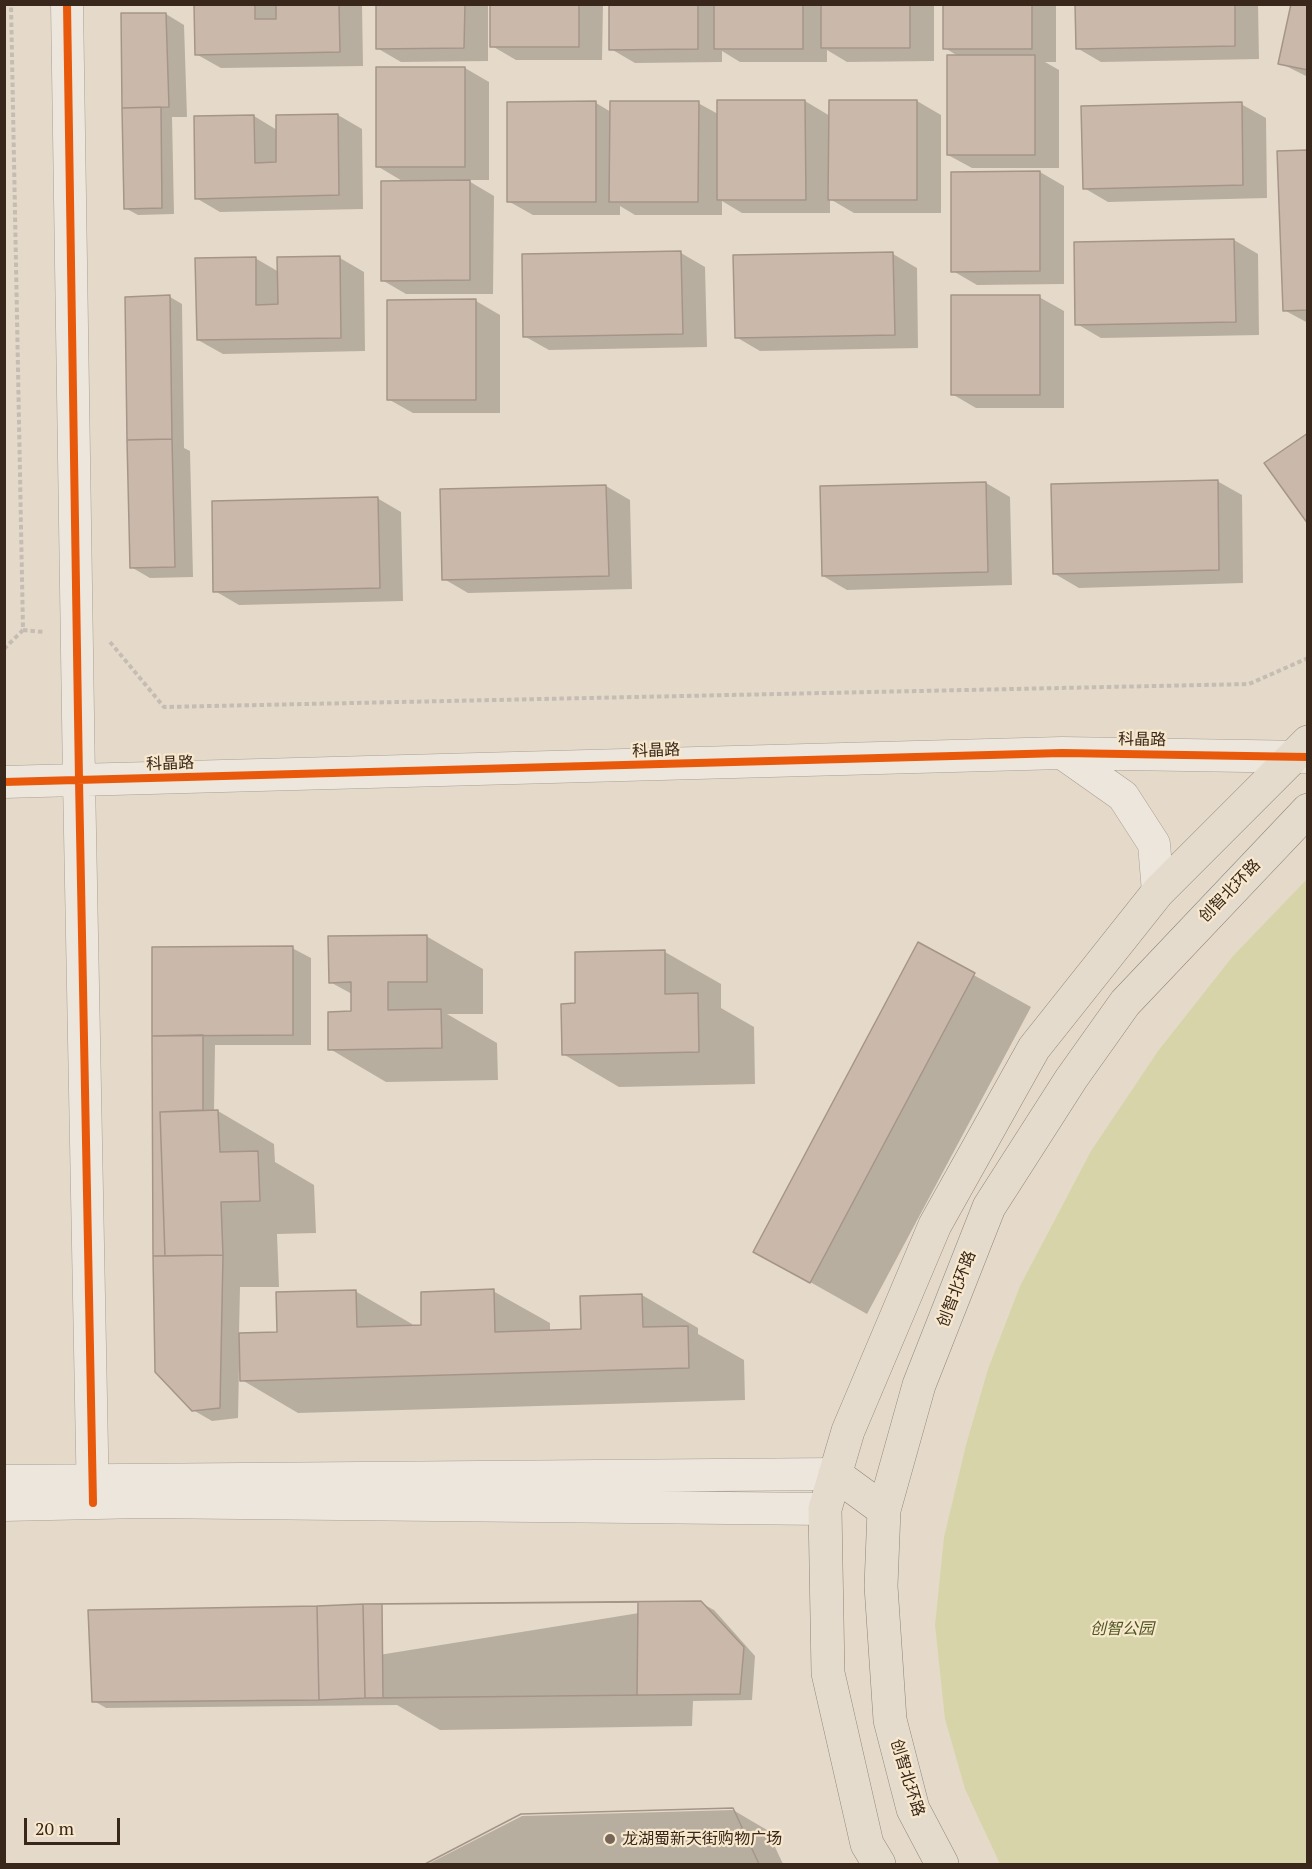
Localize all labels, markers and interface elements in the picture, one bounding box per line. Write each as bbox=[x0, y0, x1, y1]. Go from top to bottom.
street label: 科晶路 bbox=[1118, 730, 1166, 750]
street label: 科晶路 bbox=[632, 741, 680, 761]
street label: 科晶路 bbox=[146, 754, 194, 774]
street label: 创智北环路 bbox=[1195, 856, 1265, 926]
street label: 创智北环路 bbox=[934, 1248, 980, 1330]
park label: 创智公园 bbox=[1090, 1619, 1154, 1639]
street label: 创智北环路 bbox=[886, 1737, 928, 1819]
scale bar bbox=[27, 1806, 123, 1844]
text: 20 m bbox=[35, 1816, 74, 1840]
place label: 龙湖蜀新天街购物广场 bbox=[622, 1829, 782, 1849]
marker: 龙湖蜀新天街购物广场 bbox=[603, 1832, 617, 1846]

